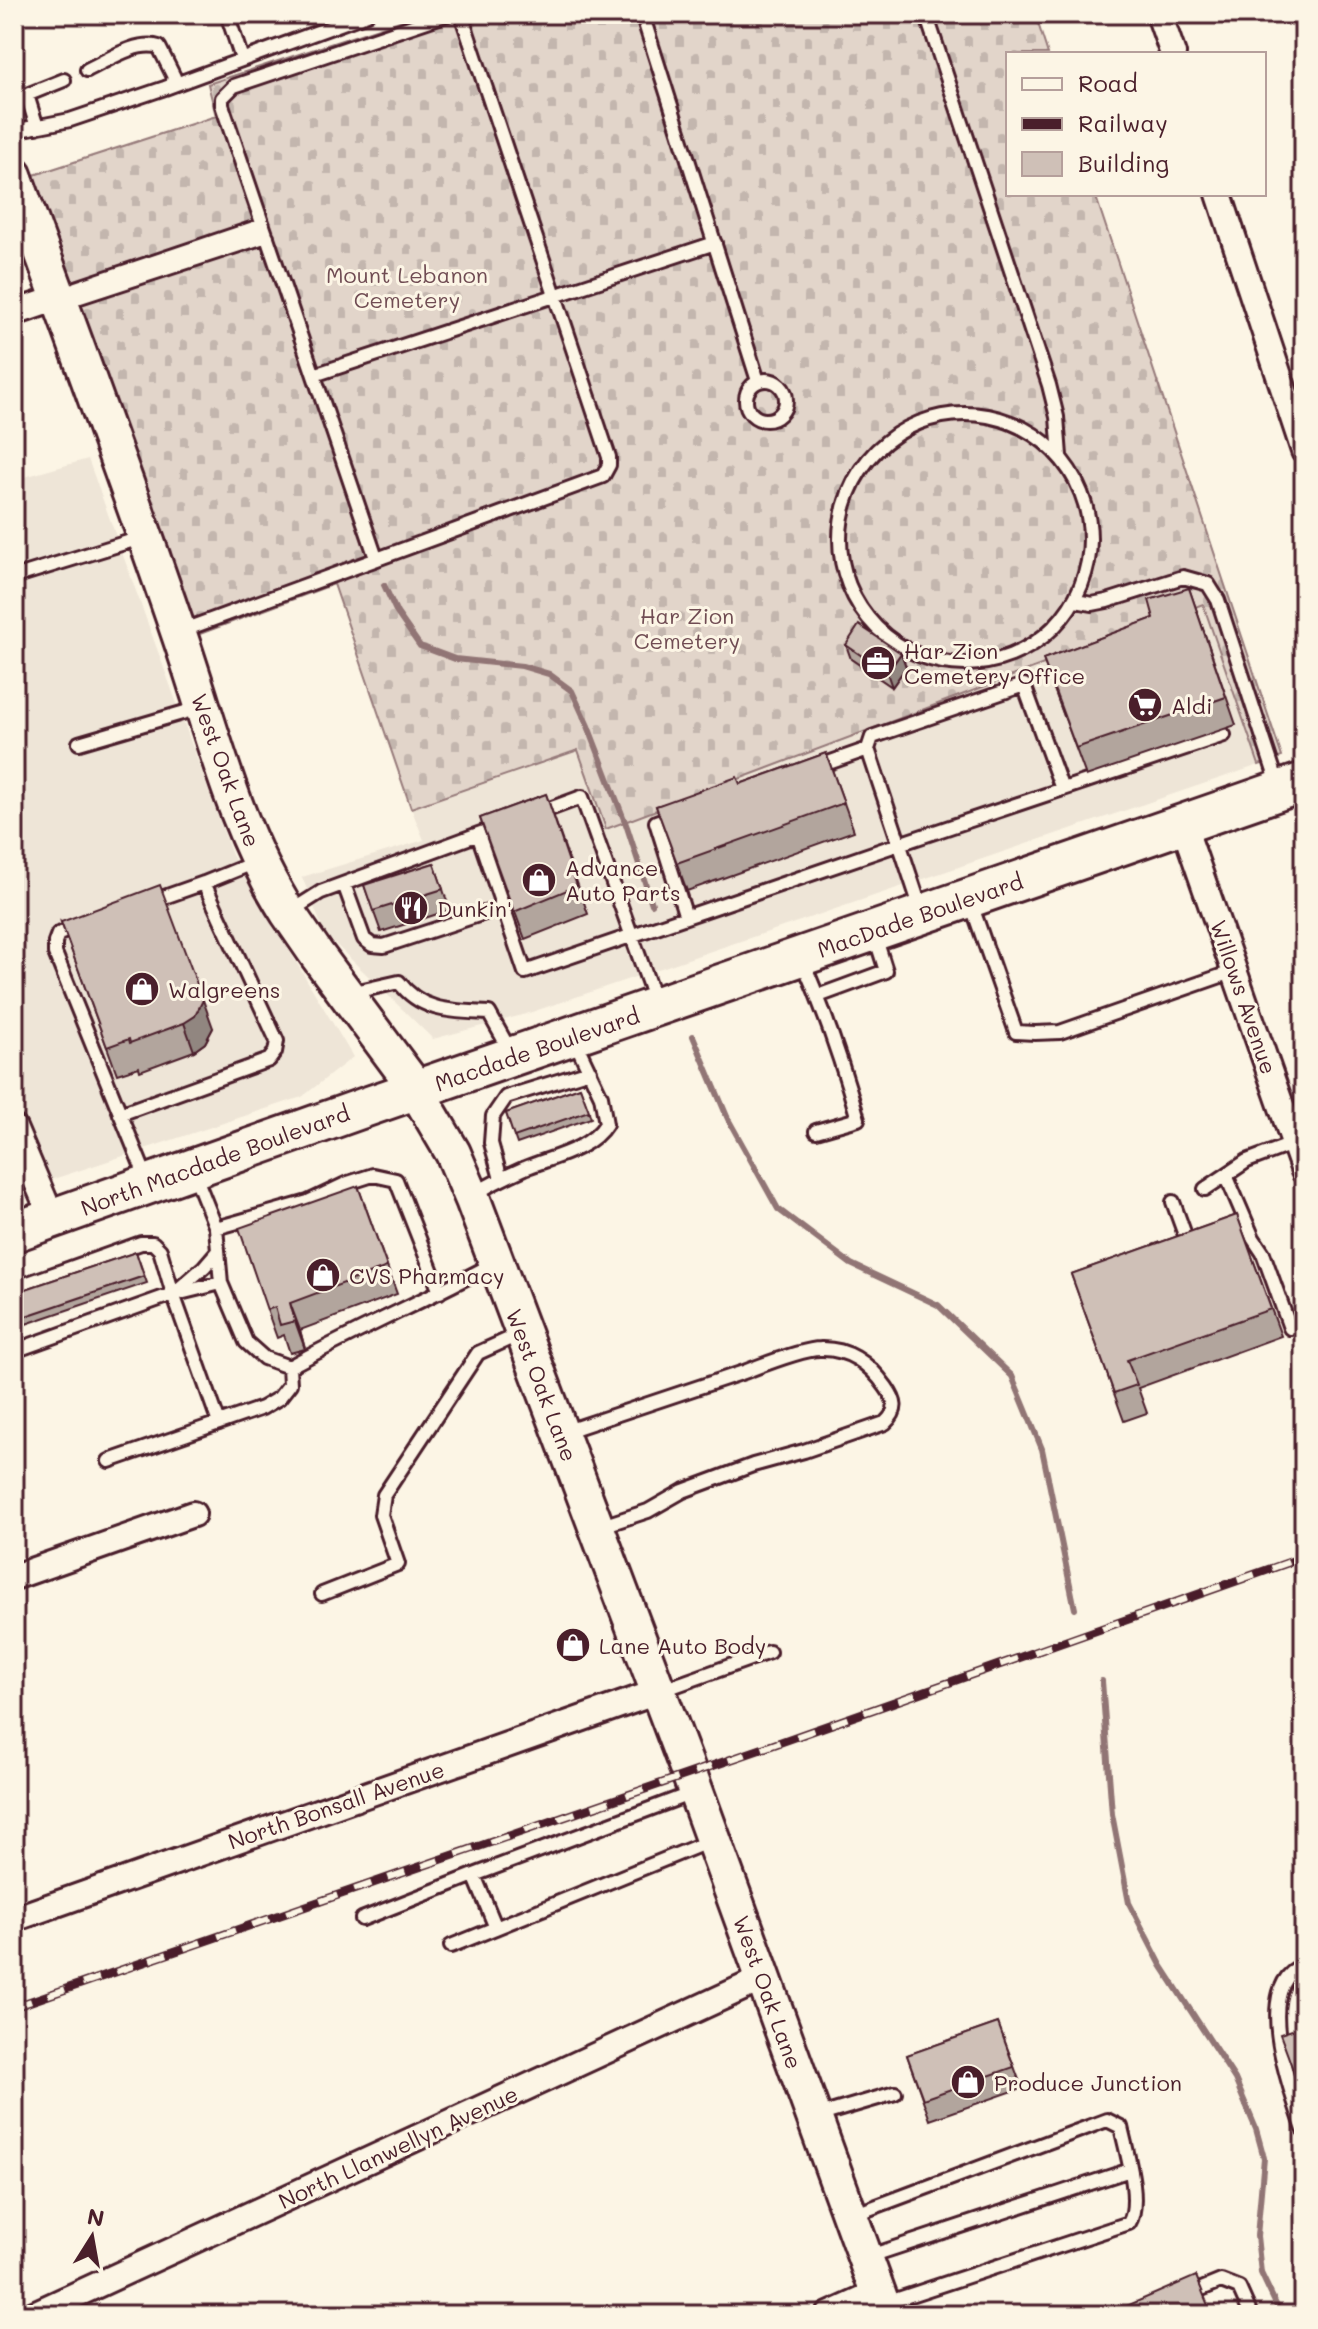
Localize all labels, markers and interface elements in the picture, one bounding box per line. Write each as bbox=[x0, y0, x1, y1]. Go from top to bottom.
legend bbox=[1006, 52, 1266, 196]
text: Road bbox=[1078, 67, 1138, 98]
text: Railway bbox=[1078, 107, 1168, 138]
text: Building bbox=[1078, 147, 1169, 178]
park label: Mount Lebanon Cemetery bbox=[326, 260, 488, 314]
park label: Har Zion Cemetery bbox=[634, 601, 740, 655]
place label: Har Zion Cemetery Office bbox=[904, 636, 1085, 690]
office icon: Har Zion Cemetery Office bbox=[859, 644, 897, 682]
supermarket icon: Aldi bbox=[1126, 686, 1164, 724]
street label: West Oak Lane bbox=[185, 689, 267, 851]
place label: Aldi bbox=[1171, 691, 1212, 720]
place label: Advance Auto Parts bbox=[565, 853, 681, 907]
shop icon: Advance Auto Parts bbox=[520, 861, 558, 899]
street label: MacDade Boulevard bbox=[813, 866, 1027, 964]
restaurant icon: Dunkin' bbox=[392, 889, 430, 927]
place label: Dunkin' bbox=[437, 894, 512, 923]
street label: Willows Avenue bbox=[1204, 916, 1284, 1078]
shop icon: Walgreens bbox=[123, 970, 161, 1008]
place label: Walgreens bbox=[168, 975, 280, 1004]
street label: Macdade Boulevard bbox=[431, 1000, 643, 1098]
street label: North Macdade Boulevard bbox=[77, 1098, 353, 1222]
shop icon: CVS Pharmacy bbox=[304, 1256, 342, 1294]
place label: CVS Pharmacy bbox=[349, 1261, 505, 1290]
street label: West Oak Lane bbox=[500, 1305, 584, 1465]
shop icon: Lane Auto Body bbox=[554, 1626, 592, 1664]
place label: Lane Auto Body bbox=[599, 1631, 766, 1660]
street label: North Bonsall Avenue bbox=[224, 1754, 448, 1856]
street label: West Oak Lane bbox=[727, 1911, 809, 2073]
shop icon: Produce Junction bbox=[949, 2063, 987, 2101]
place label: Produce Junction bbox=[994, 2068, 1182, 2097]
street label: North Llanwellyn Avenue bbox=[274, 2079, 522, 2215]
north arrow bbox=[52, 2197, 132, 2277]
text: N bbox=[85, 2201, 107, 2233]

